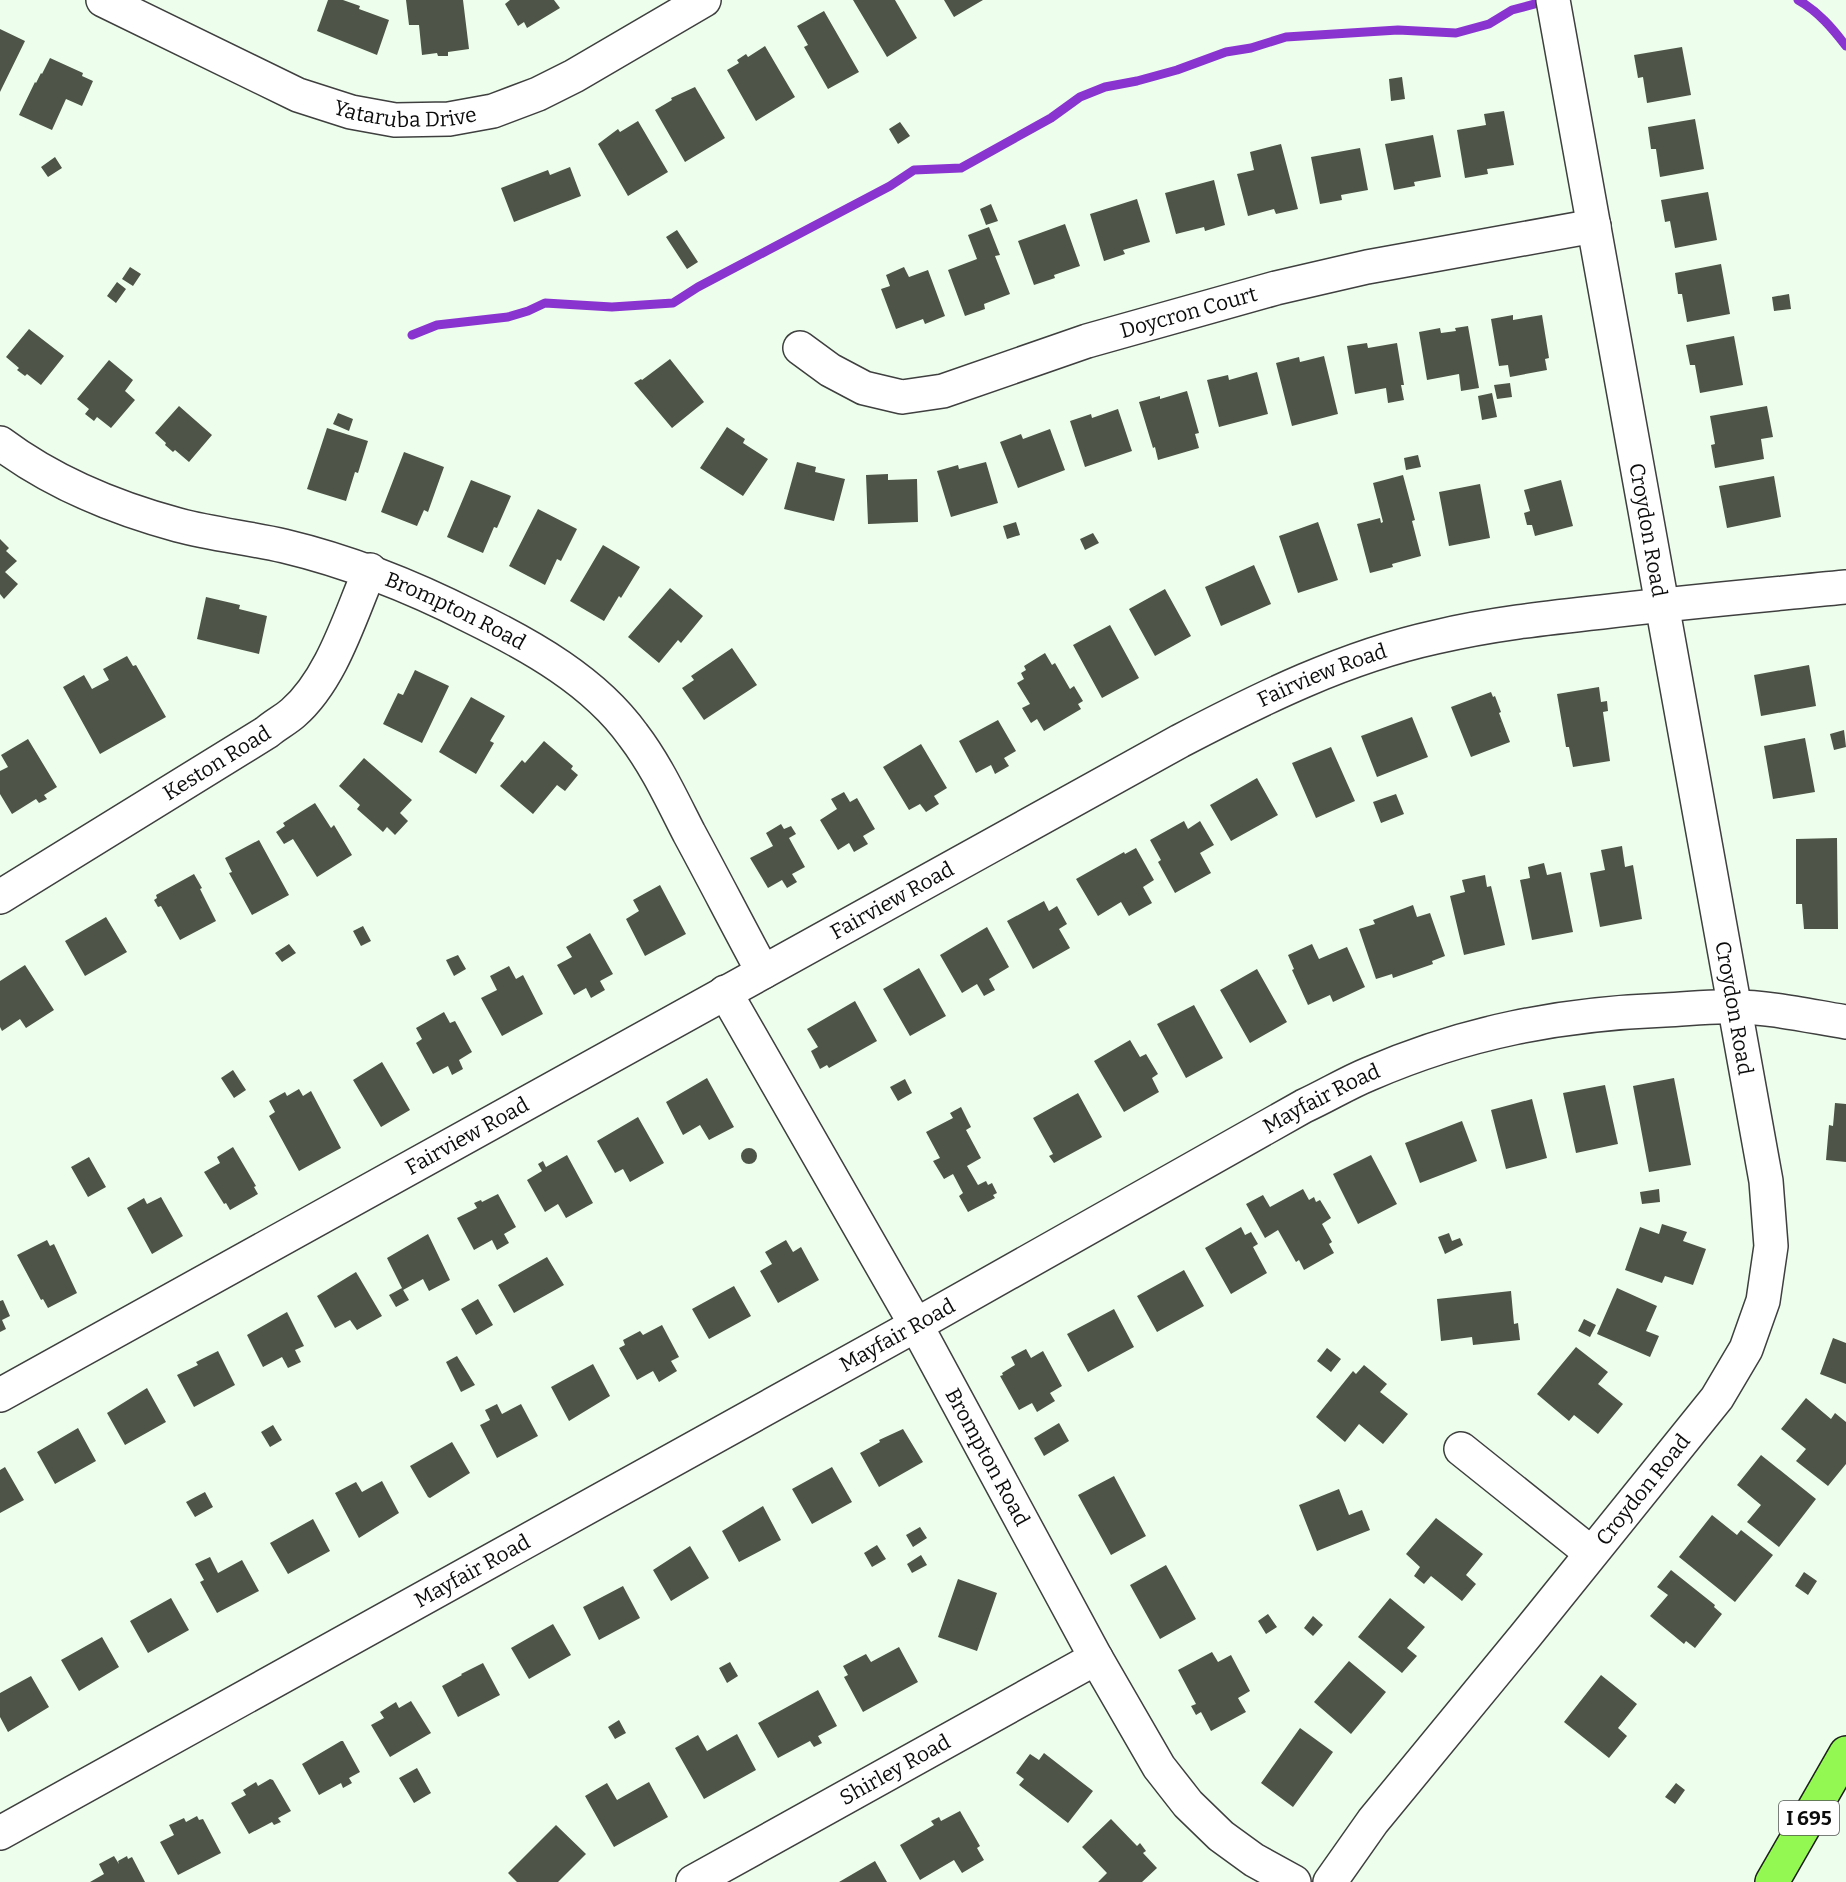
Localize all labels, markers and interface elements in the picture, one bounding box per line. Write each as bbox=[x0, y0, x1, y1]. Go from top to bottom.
street label: Yataruba Drive bbox=[330, 94, 479, 133]
street label: Doycron Court bbox=[1117, 281, 1260, 344]
street label: Croydon Road bbox=[1623, 461, 1673, 599]
street label: Brompton Road bbox=[381, 566, 530, 656]
street label: Fairview Road bbox=[1253, 638, 1390, 713]
street label: Keston Road bbox=[158, 720, 276, 806]
street label: Fairview Road bbox=[826, 856, 958, 945]
street label: Croydon Road bbox=[1709, 939, 1759, 1077]
street label: Mayfair Road bbox=[1258, 1058, 1384, 1139]
street label: Fairview Road bbox=[401, 1092, 533, 1181]
street label: Mayfair Road bbox=[835, 1293, 959, 1378]
street label: Brompton Road bbox=[940, 1384, 1035, 1530]
street label: Croydon Road bbox=[1590, 1429, 1696, 1551]
street label: Mayfair Road bbox=[410, 1529, 535, 1614]
street label: Shirley Road bbox=[835, 1729, 955, 1811]
road number: I 695 bbox=[1779, 1801, 1839, 1835]

